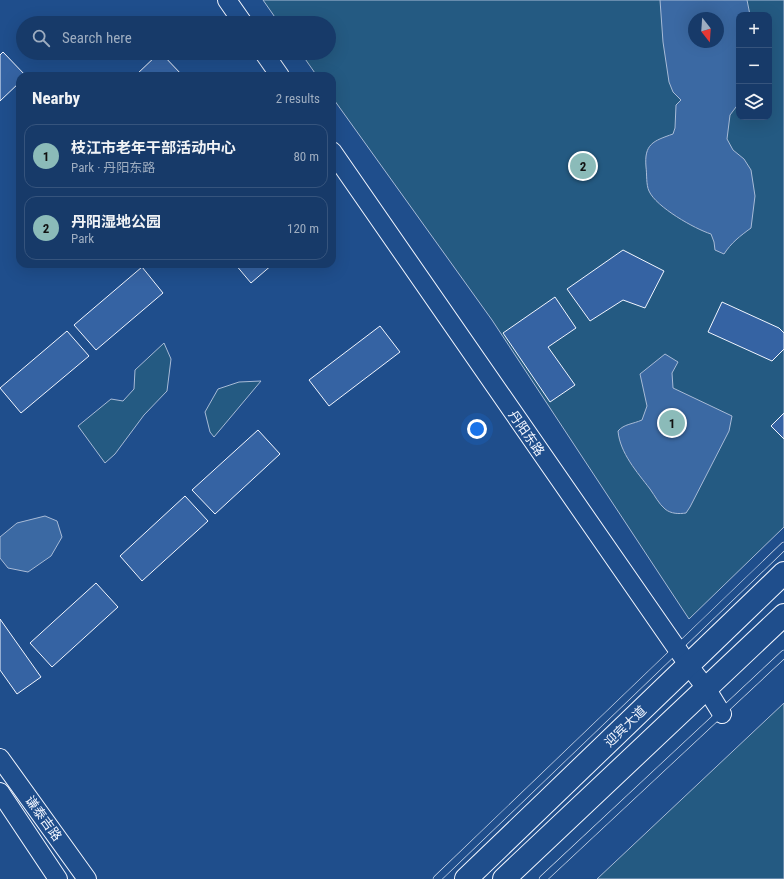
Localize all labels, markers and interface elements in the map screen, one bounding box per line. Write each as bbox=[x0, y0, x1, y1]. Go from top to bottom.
north arrow bbox=[688, 12, 724, 48]
map controls bbox=[736, 12, 772, 120]
button: + bbox=[736, 12, 772, 48]
search box bbox=[16, 16, 336, 60]
icon: search bbox=[30, 27, 52, 49]
text: Search here bbox=[62, 29, 132, 47]
button: − bbox=[736, 48, 772, 84]
button: layers bbox=[736, 84, 772, 120]
text: Nearby bbox=[32, 88, 80, 108]
text: 2 results bbox=[276, 91, 320, 106]
text: 枝江市老年干部活动中心 bbox=[71, 139, 236, 157]
text: 1 bbox=[43, 149, 49, 164]
text: 80 m bbox=[293, 149, 319, 164]
pin: 2 bbox=[570, 151, 596, 181]
text: Park · 丹阳东路 bbox=[71, 160, 155, 175]
text: 丹阳湿地公园 bbox=[71, 213, 161, 231]
text: 2 bbox=[43, 221, 49, 236]
text: 120 m bbox=[287, 221, 319, 236]
text: Park bbox=[71, 231, 94, 246]
street label: 丹阳东路 bbox=[506, 408, 548, 459]
pin: 1 bbox=[659, 408, 685, 438]
your location bbox=[467, 419, 487, 439]
street label: 迎宾大道 bbox=[601, 703, 649, 750]
street label: 谦泰吉路 bbox=[22, 793, 65, 844]

